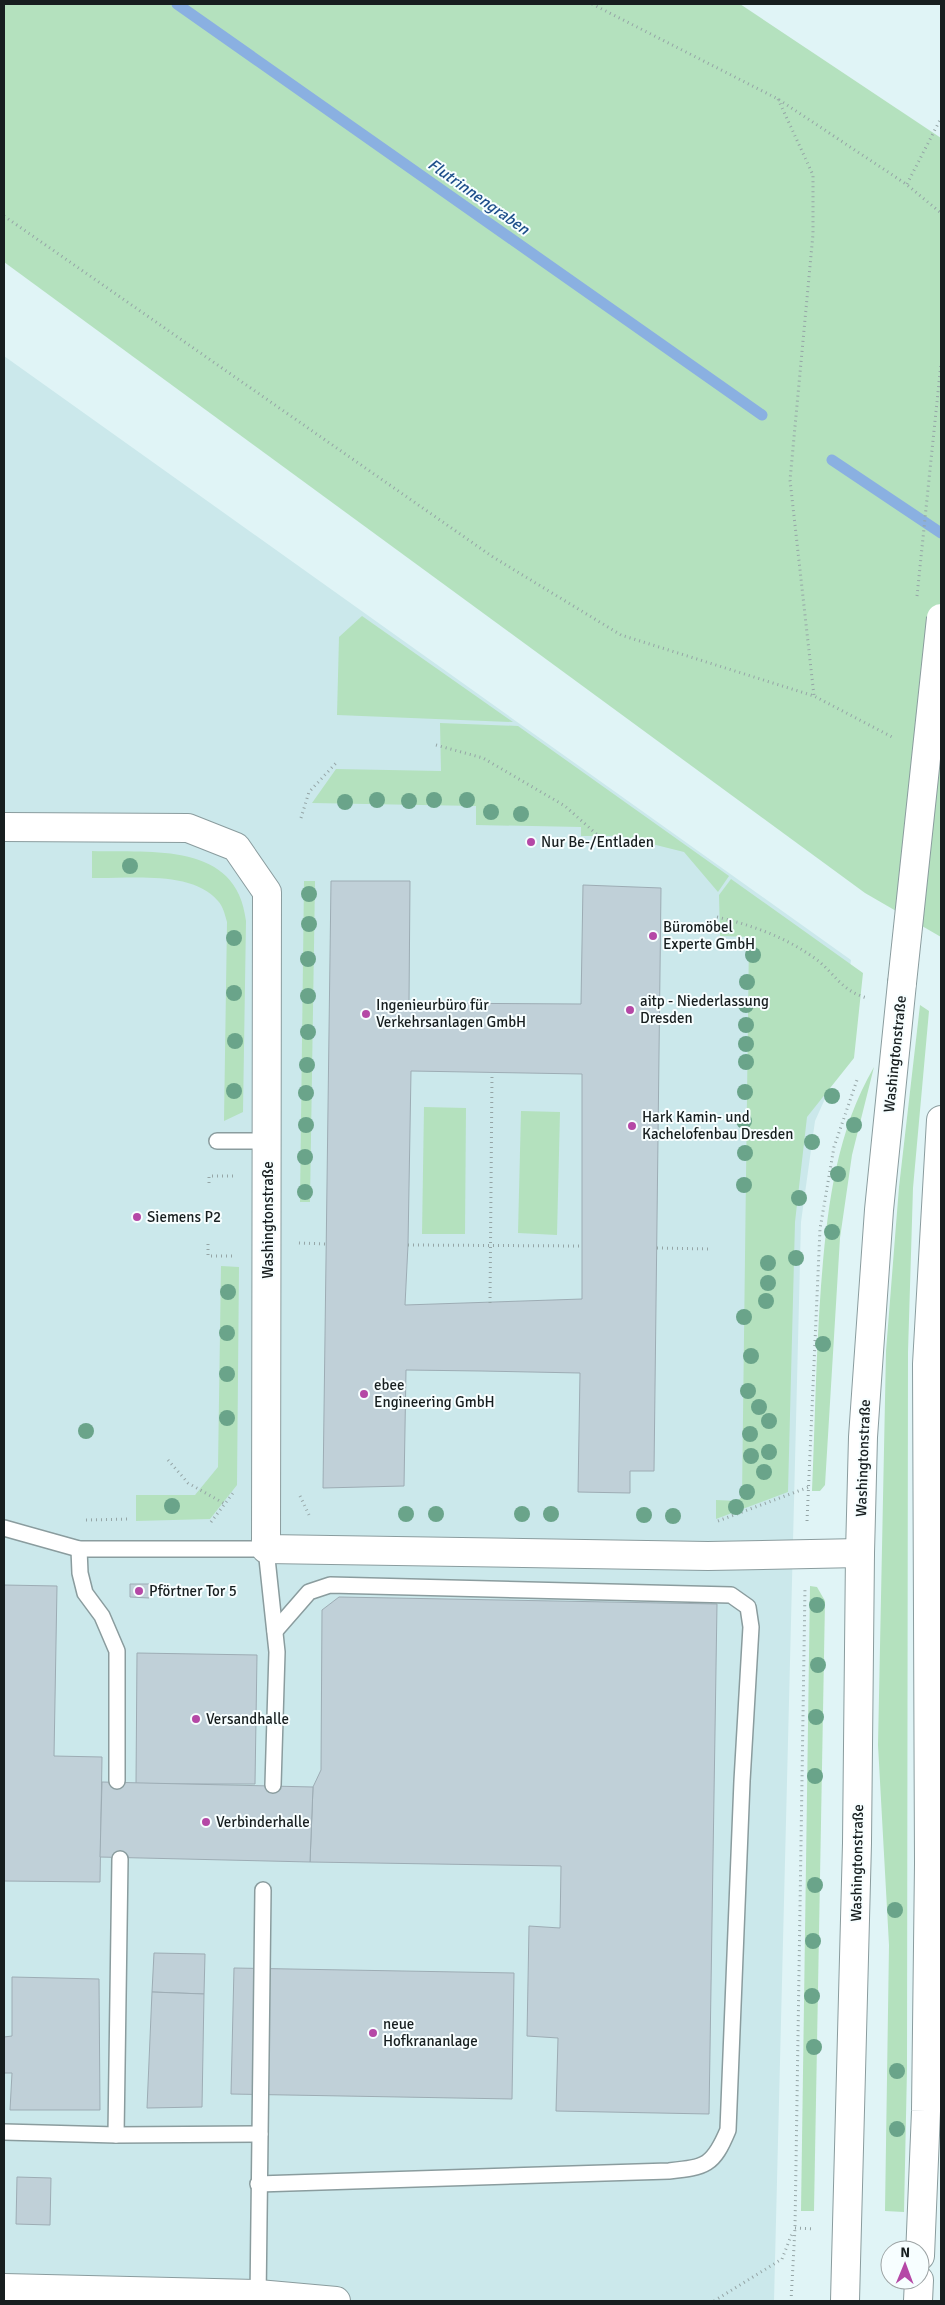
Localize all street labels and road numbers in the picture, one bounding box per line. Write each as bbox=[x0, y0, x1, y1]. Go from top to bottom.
street label: Washingtonstraße bbox=[880, 995, 910, 1113]
street label: Washingtonstraße bbox=[259, 1161, 277, 1279]
street label: Washingtonstraße bbox=[852, 1399, 874, 1517]
street label: Washingtonstraße bbox=[847, 1804, 867, 1922]

